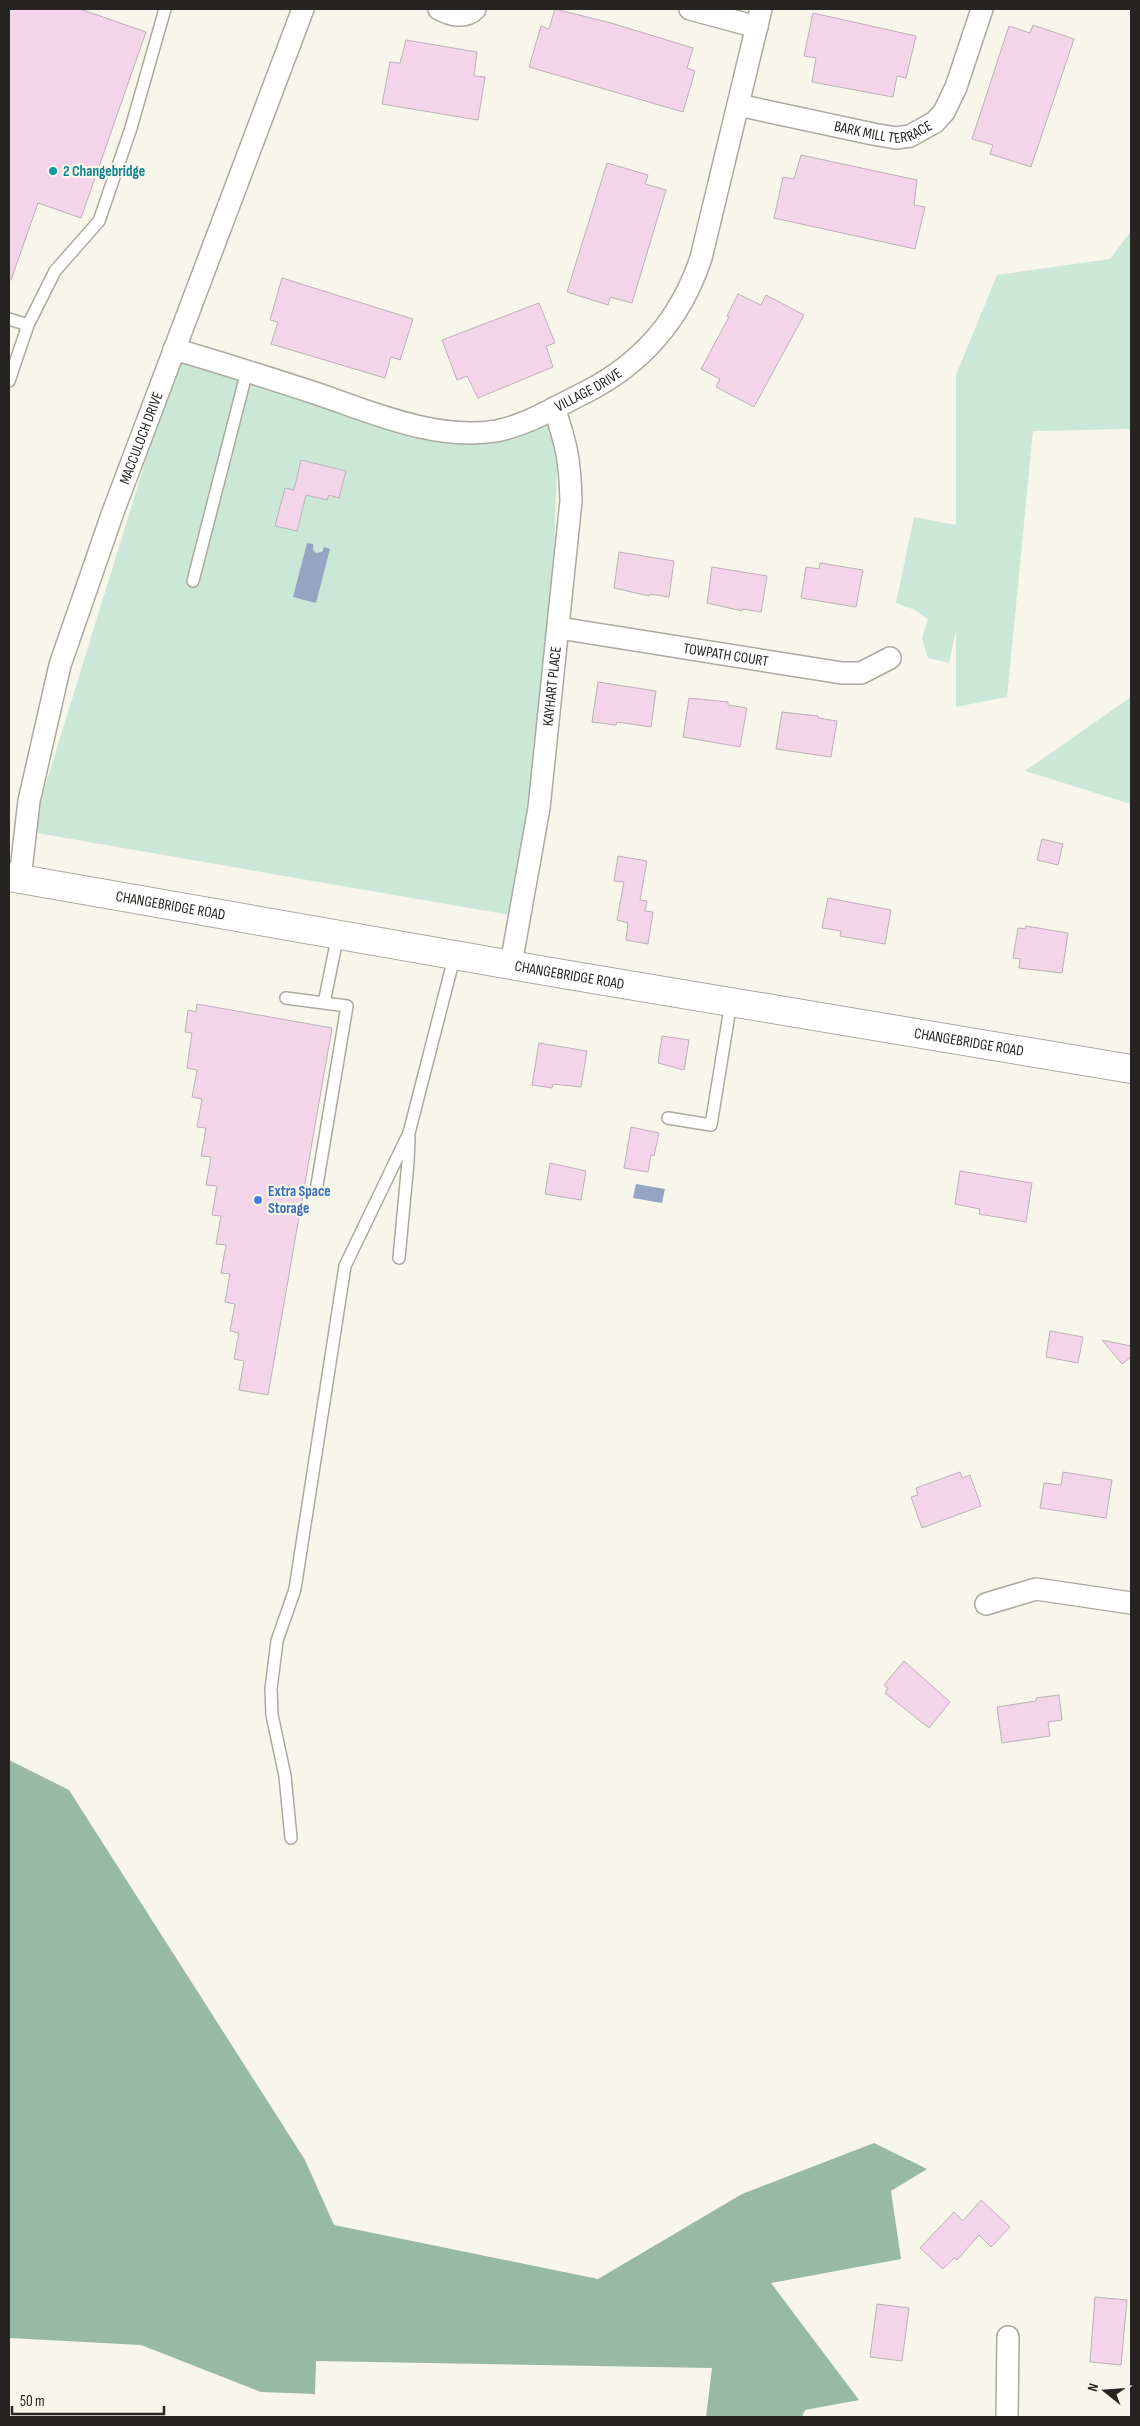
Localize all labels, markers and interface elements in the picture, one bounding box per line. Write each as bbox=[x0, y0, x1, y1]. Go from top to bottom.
street label: BARK MILL TERRACE bbox=[832, 117, 936, 148]
place label: 2 Changebridge bbox=[63, 162, 145, 181]
marker: 2 Changebridge bbox=[47, 165, 59, 177]
street label: VILLAGE DRIVE bbox=[552, 364, 626, 416]
street label: MACCULOCH DRIVE bbox=[115, 389, 168, 487]
street label: TOWPATH COURT bbox=[682, 639, 770, 671]
street label: KAYHART PLACE bbox=[539, 645, 566, 727]
street label: CHANGEBRIDGE ROAD bbox=[114, 887, 227, 925]
street label: CHANGEBRIDGE ROAD bbox=[513, 957, 626, 994]
street label: CHANGEBRIDGE ROAD bbox=[913, 1024, 1025, 1061]
place label: Extra Space Storage bbox=[268, 1182, 331, 1218]
marker: Extra Space Storage bbox=[252, 1194, 264, 1206]
north arrow bbox=[1080, 2366, 1130, 2416]
text: N bbox=[1084, 2381, 1102, 2393]
scale bar bbox=[12, 2384, 165, 2416]
text: 50 m bbox=[20, 2392, 45, 2411]

